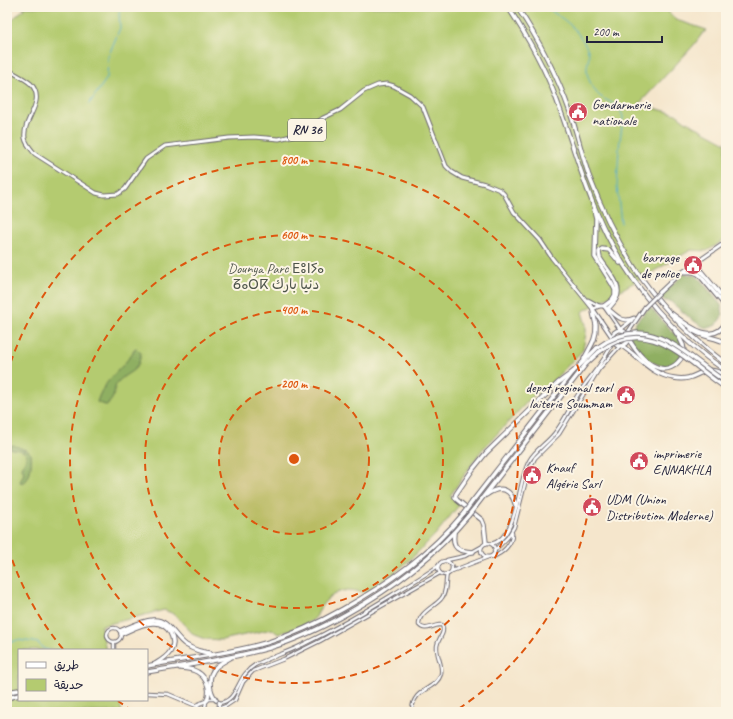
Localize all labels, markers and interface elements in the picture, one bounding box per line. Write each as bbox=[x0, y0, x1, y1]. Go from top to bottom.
scale bar bbox=[587, 18, 662, 44]
text: 200 m bbox=[593, 24, 620, 40]
place label: Gendarmerie nationale bbox=[592, 96, 652, 129]
public building icon: Gendarmerie nationale bbox=[567, 101, 589, 123]
road number: RN 36 bbox=[288, 119, 326, 141]
text: 800 m bbox=[281, 152, 308, 168]
text: 600 m bbox=[281, 227, 308, 243]
place label: barrage de police bbox=[641, 249, 680, 282]
public building icon: barrage de police bbox=[682, 254, 704, 276]
park label: Dounya Parc ⴹⵓⵏⵢⴰ ⵒⴰⵔⴽ دنيا بارك bbox=[228, 260, 324, 293]
text: 400 m bbox=[281, 302, 308, 318]
text: 200 m bbox=[281, 376, 308, 392]
place label: depot regional sarl laiterie Soummam bbox=[525, 379, 615, 412]
public building icon: depot regional sarl laiterie Soummam bbox=[615, 384, 637, 406]
place label: imprimerie ENNAKHLA bbox=[653, 445, 712, 478]
public building icon: imprimerie ENNAKHLA bbox=[628, 450, 650, 472]
centre of rings bbox=[287, 452, 301, 466]
place label: Knauf Algérie Sarl bbox=[546, 459, 603, 492]
public building icon: Knauf Algérie Sarl bbox=[521, 464, 543, 486]
place label: UDM (Union Distribution Moderne) bbox=[606, 491, 714, 524]
public building icon: UDM (Union Distribution Moderne) bbox=[581, 496, 603, 518]
legend bbox=[18, 649, 148, 701]
text: طريق bbox=[54, 657, 79, 673]
text: حديقة bbox=[54, 677, 83, 693]

